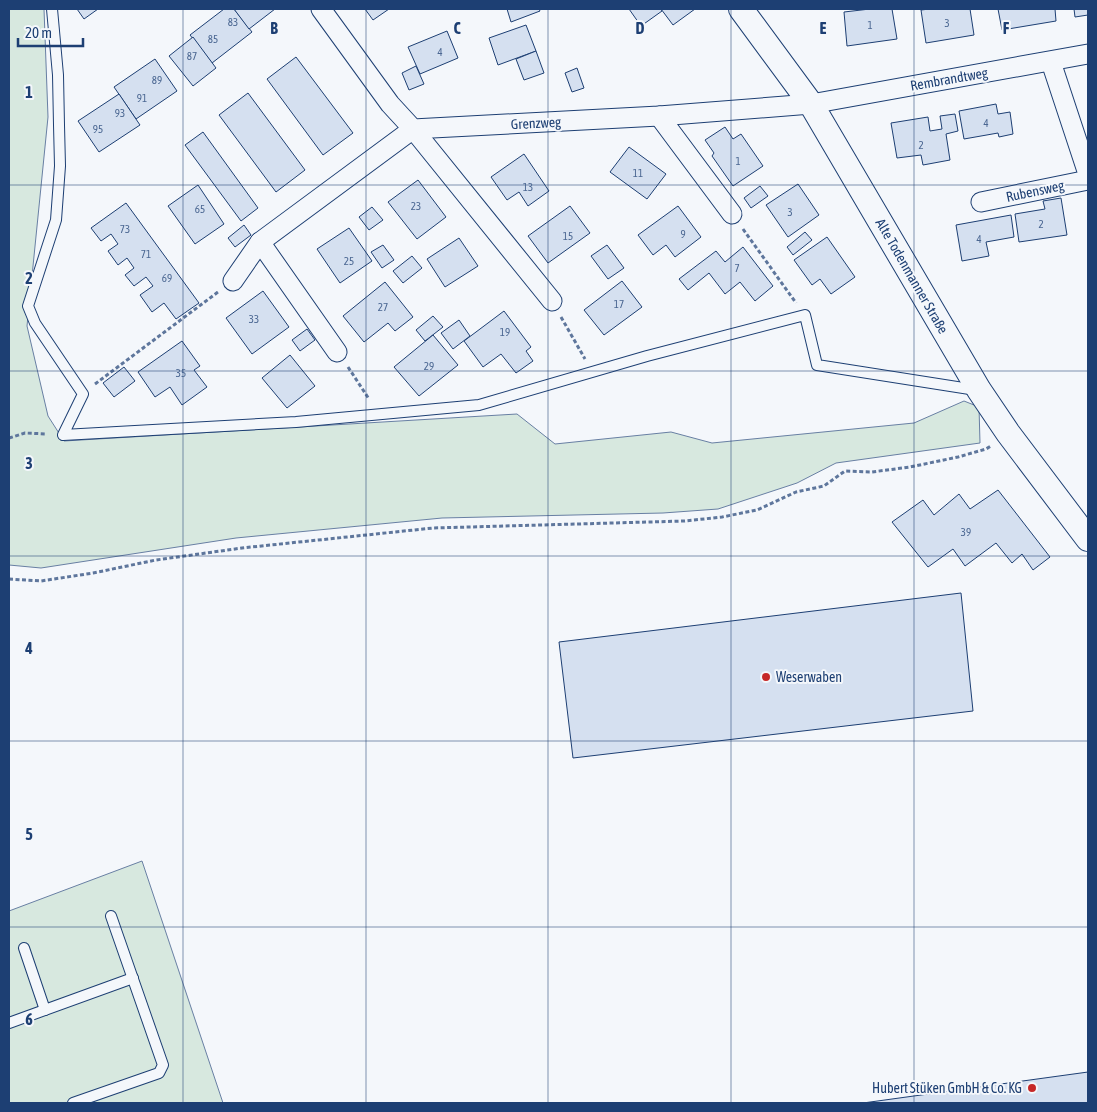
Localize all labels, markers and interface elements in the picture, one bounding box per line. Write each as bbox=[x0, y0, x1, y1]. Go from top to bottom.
scale bar bbox=[18, 15, 82, 47]
house number: 83 bbox=[228, 16, 238, 28]
house number: 3 bbox=[944, 17, 950, 29]
text: B bbox=[270, 19, 278, 37]
text: C bbox=[453, 19, 461, 37]
text: D bbox=[636, 19, 645, 37]
text: E bbox=[820, 19, 827, 37]
house number: 1 bbox=[867, 19, 873, 31]
text: F bbox=[1003, 19, 1010, 37]
text: 20 m bbox=[25, 24, 52, 41]
house number: 85 bbox=[208, 33, 218, 45]
house number: 4 bbox=[437, 46, 443, 58]
house number: 87 bbox=[187, 50, 197, 62]
street label: Rembrandtweg bbox=[909, 64, 989, 94]
house number: 89 bbox=[152, 74, 162, 86]
text: 1 bbox=[25, 83, 33, 101]
house number: 91 bbox=[137, 92, 147, 104]
house number: 93 bbox=[115, 107, 125, 119]
street label: Grenzweg bbox=[510, 114, 562, 132]
house number: 4 bbox=[983, 117, 989, 129]
house number: 95 bbox=[93, 123, 103, 135]
house number: 2 bbox=[918, 139, 924, 151]
house number: 1 bbox=[735, 155, 741, 167]
house number: 11 bbox=[633, 167, 643, 179]
street label: Rubensweg bbox=[1004, 177, 1066, 205]
house number: 13 bbox=[523, 181, 533, 193]
house number: 23 bbox=[411, 200, 421, 212]
house number: 65 bbox=[195, 203, 205, 215]
house number: 3 bbox=[787, 206, 793, 218]
street label: Alte Todenmanner Straße bbox=[873, 216, 951, 336]
house number: 2 bbox=[1038, 218, 1044, 230]
house number: 73 bbox=[120, 223, 130, 235]
house number: 9 bbox=[680, 228, 686, 240]
house number: 15 bbox=[563, 230, 573, 242]
house number: 4 bbox=[976, 233, 982, 245]
house number: 71 bbox=[141, 248, 151, 260]
house number: 25 bbox=[344, 255, 354, 267]
house number: 7 bbox=[734, 262, 740, 274]
text: 2 bbox=[25, 269, 33, 287]
house number: 69 bbox=[162, 272, 172, 284]
house number: 17 bbox=[614, 298, 624, 310]
house number: 27 bbox=[378, 301, 388, 313]
house number: 33 bbox=[249, 313, 259, 325]
house number: 19 bbox=[500, 326, 510, 338]
house number: 29 bbox=[424, 360, 434, 372]
house number: 35 bbox=[176, 367, 186, 379]
text: 3 bbox=[25, 454, 33, 472]
house number: 39 bbox=[961, 526, 971, 538]
text: 4 bbox=[24, 639, 33, 657]
place label: Weserwaben bbox=[776, 669, 842, 685]
marker: Weserwaben bbox=[760, 671, 772, 683]
text: 5 bbox=[25, 825, 33, 843]
text: 6 bbox=[25, 1010, 33, 1028]
place label: Hubert Stüken GmbH & Co. KG bbox=[872, 1080, 1022, 1096]
marker: Hubert Stüken GmbH & Co. KG bbox=[1026, 1082, 1038, 1094]

